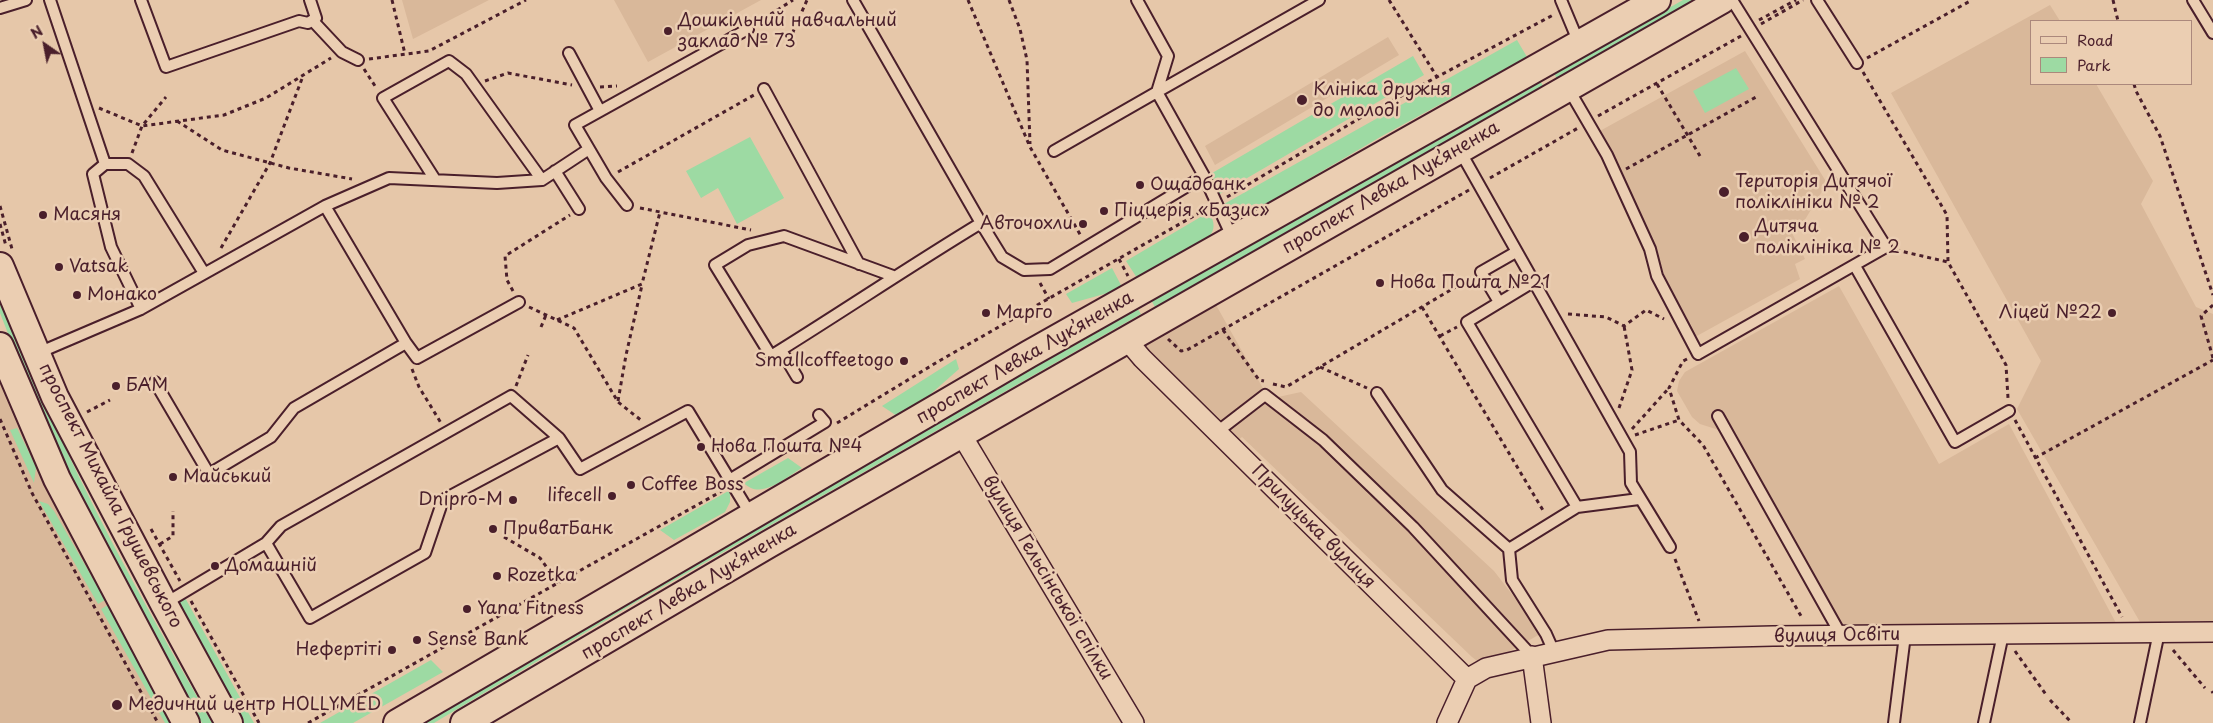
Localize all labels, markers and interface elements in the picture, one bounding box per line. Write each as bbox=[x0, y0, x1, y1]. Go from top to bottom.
place label: Дошкільний навчальний заклад № 73 bbox=[678, 10, 897, 52]
north arrow bbox=[20, 20, 70, 70]
text: N bbox=[26, 20, 47, 44]
legend bbox=[2030, 20, 2193, 85]
marker: Дошкільний навчальний заклад № 73 bbox=[662, 25, 674, 37]
text: Road bbox=[2077, 28, 2113, 51]
text: Park bbox=[2077, 53, 2111, 76]
place label: Клініка дружня до молоді bbox=[1313, 79, 1451, 122]
marker: Клініка дружня до молоді bbox=[1295, 93, 1309, 107]
street label: проспект Левка Лукʼяненка bbox=[1279, 117, 1503, 259]
place label: Територія Дитячої поліклініки № 2 bbox=[1735, 171, 1892, 213]
place label: Ощадбанк bbox=[1150, 174, 1246, 196]
marker: Ощадбанк bbox=[1134, 179, 1146, 191]
marker: Територія Дитячої поліклініки № 2 bbox=[1717, 185, 1731, 199]
place label: Піццерія «Базис» bbox=[1114, 200, 1270, 222]
place label: Масяня bbox=[53, 204, 121, 226]
marker: Піццерія «Базис» bbox=[1098, 205, 1110, 217]
marker: Масяня bbox=[37, 209, 49, 221]
place label: Авточохли bbox=[980, 213, 1073, 235]
place label: Дитяча поліклініка № 2 bbox=[1755, 216, 1900, 258]
marker: Авточохли bbox=[1077, 218, 1089, 230]
marker: Дитяча поліклініка № 2 bbox=[1737, 230, 1751, 244]
place label: Vatsak bbox=[69, 256, 128, 278]
marker: Vatsak bbox=[53, 261, 65, 273]
place label: Нова Пошта №21 bbox=[1390, 272, 1550, 294]
marker: Нова Пошта №21 bbox=[1374, 277, 1386, 289]
place label: Монако bbox=[87, 284, 157, 306]
street label: проспект Левка Лукʼяненка bbox=[913, 287, 1137, 429]
marker: Монако bbox=[71, 289, 83, 301]
place label: Марго bbox=[996, 302, 1053, 324]
place label: Ліцей №22 bbox=[1999, 302, 2102, 324]
marker: Марго bbox=[980, 307, 992, 319]
marker: Ліцей №22 bbox=[2106, 307, 2118, 319]
place label: Smallcoffeetogo bbox=[754, 350, 894, 372]
marker: Smallcoffeetogo bbox=[898, 355, 910, 367]
street label: проспект Михайла Грушевського bbox=[34, 360, 186, 632]
place label: БАМ bbox=[126, 375, 168, 397]
marker: БАМ bbox=[110, 380, 122, 392]
place label: Нова Пошта №4 bbox=[711, 436, 862, 458]
marker: Нова Пошта №4 bbox=[695, 441, 707, 453]
street label: Прилуцька вулиця bbox=[1247, 461, 1379, 593]
place label: Майський bbox=[183, 466, 271, 488]
marker: Майський bbox=[167, 471, 179, 483]
street label: вулиця Гельсінської спілки bbox=[977, 472, 1117, 684]
place label: Coffee Boss bbox=[641, 474, 743, 496]
marker: Coffee Boss bbox=[625, 479, 637, 491]
place label: lifecell bbox=[547, 485, 602, 507]
place label: Dnipro-M bbox=[418, 489, 503, 511]
marker: lifecell bbox=[606, 490, 618, 502]
marker: Dnipro-M bbox=[507, 494, 519, 506]
place label: ПриватБанк bbox=[503, 518, 613, 540]
street label: проспект Левка Лукʼяненка bbox=[578, 519, 800, 665]
marker: ПриватБанк bbox=[487, 523, 499, 535]
place label: Домашній bbox=[225, 555, 317, 577]
marker: Домашній bbox=[209, 560, 221, 572]
place label: Rozetka bbox=[507, 565, 576, 587]
marker: Rozetka bbox=[491, 570, 503, 582]
place label: Yana Fitness bbox=[477, 598, 584, 620]
marker: Yana Fitness bbox=[461, 603, 473, 615]
street label: вулиця Освіти bbox=[1774, 624, 1900, 648]
place label: Sense Bank bbox=[427, 629, 528, 651]
marker: Sense Bank bbox=[411, 634, 423, 646]
place label: Нефертіті bbox=[296, 639, 382, 661]
marker: Нефертіті bbox=[386, 644, 398, 656]
place label: Медичний центр HOLLYMED bbox=[128, 694, 381, 716]
marker: Медичний центр HOLLYMED bbox=[110, 698, 124, 712]

